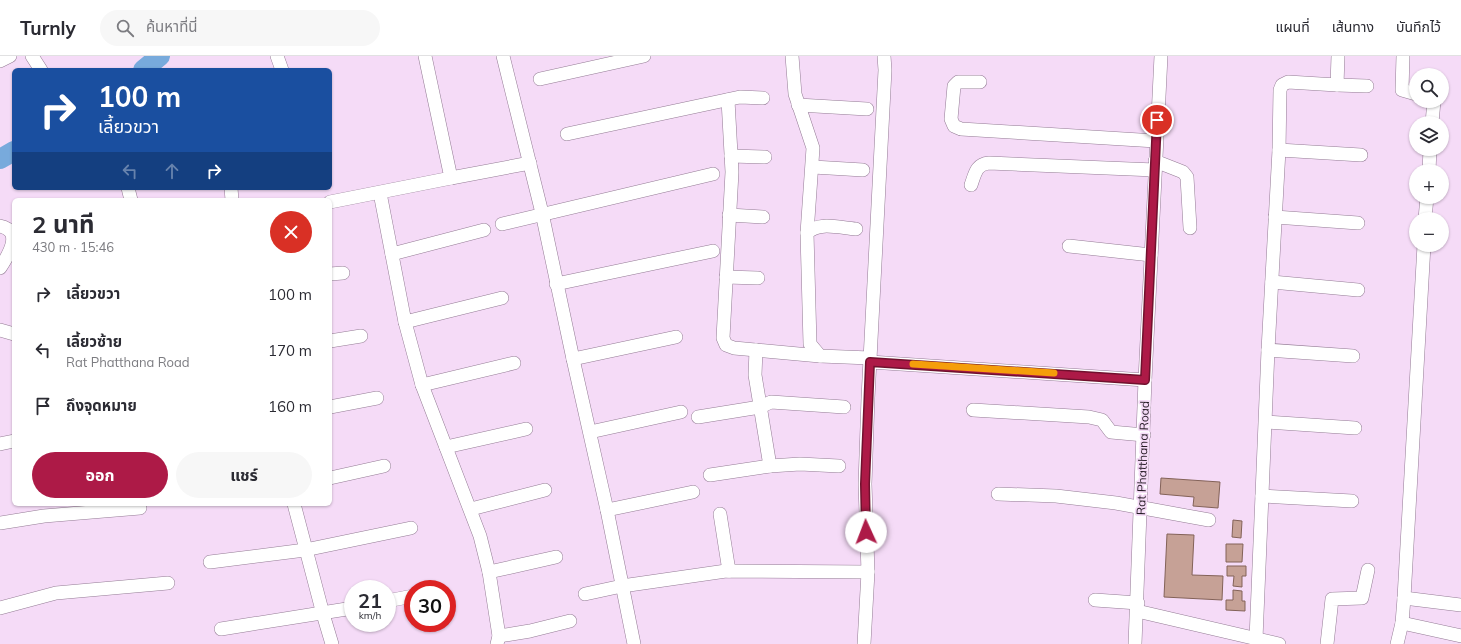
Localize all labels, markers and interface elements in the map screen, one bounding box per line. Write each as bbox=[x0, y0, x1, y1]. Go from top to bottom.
search box bbox=[100, 10, 380, 46]
text: Turnly bbox=[20, 16, 76, 40]
icon: search bbox=[114, 17, 136, 39]
text: ค้นหาที่นี่ bbox=[146, 17, 198, 36]
text: แผนที่ bbox=[1276, 18, 1310, 36]
text: เส้นทาง bbox=[1332, 18, 1374, 36]
text: บันทึกไว้ bbox=[1396, 18, 1441, 36]
map controls bbox=[1409, 68, 1449, 252]
button: search bbox=[1409, 68, 1449, 108]
text: 100 m bbox=[98, 79, 181, 114]
icon: right bbox=[32, 84, 84, 136]
pin bbox=[1140, 103, 1174, 137]
icon: arrive bbox=[1146, 109, 1168, 131]
text: เลี้ยวขวา bbox=[98, 115, 159, 138]
button: layers bbox=[1409, 116, 1449, 156]
icon: left bbox=[119, 160, 141, 182]
icon: ahead bbox=[161, 160, 183, 182]
icon: right bbox=[203, 160, 225, 182]
button: + bbox=[1409, 164, 1449, 204]
text: 2 นาที bbox=[32, 209, 94, 239]
button: close bbox=[270, 211, 312, 253]
button: − bbox=[1409, 212, 1449, 252]
text: 430 m · 15:46 bbox=[32, 239, 114, 255]
icon: right bbox=[32, 283, 54, 305]
text: เลี้ยวขวา bbox=[66, 284, 120, 303]
text: 100 m bbox=[268, 285, 312, 304]
text: เลี้ยวซ้าย bbox=[66, 332, 122, 351]
icon: left bbox=[32, 339, 54, 361]
text: 170 m bbox=[268, 341, 312, 360]
text: Rat Phatthana Road bbox=[66, 354, 190, 370]
icon: arrive bbox=[32, 395, 54, 417]
text: ถึงจุดหมาย bbox=[66, 396, 137, 415]
text: 160 m bbox=[268, 397, 312, 416]
street label: Rat Phatthana Road bbox=[1133, 401, 1152, 515]
button: ออก bbox=[32, 452, 168, 498]
button: แชร์ bbox=[176, 452, 312, 498]
position arrow bbox=[845, 511, 887, 553]
speed limit sign: 30 bbox=[404, 580, 456, 632]
text: 21 bbox=[358, 588, 382, 613]
text: km/h bbox=[359, 609, 381, 622]

